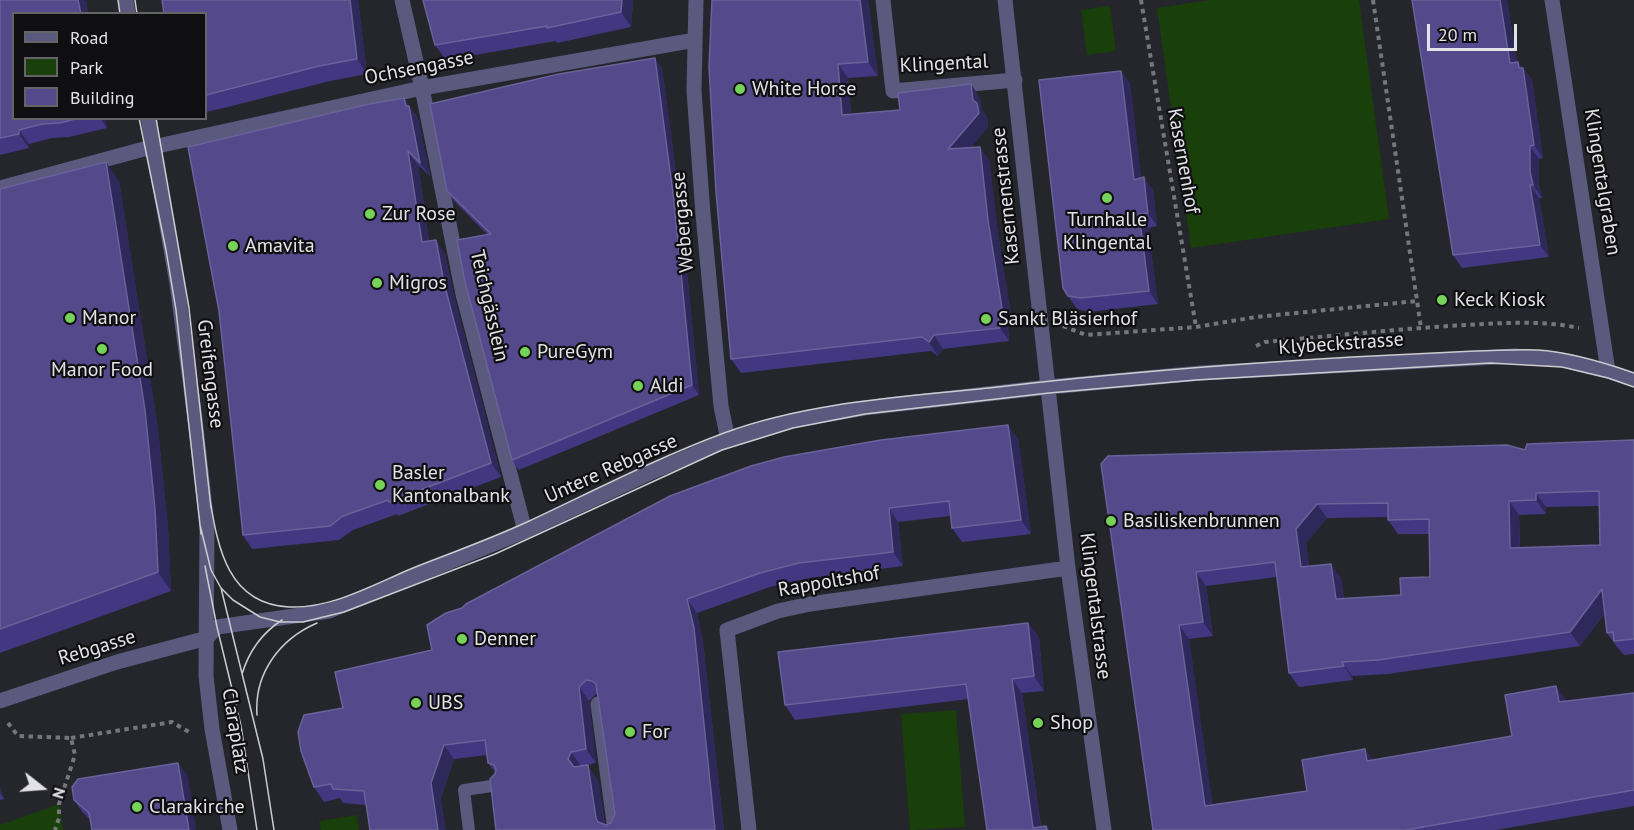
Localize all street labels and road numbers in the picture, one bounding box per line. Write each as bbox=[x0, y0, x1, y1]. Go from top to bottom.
street label: Ochsengasse bbox=[362, 46, 476, 90]
street label: Klingental bbox=[899, 50, 989, 78]
street label: Kasernenhof bbox=[1162, 106, 1204, 216]
street label: Klingentalgraben bbox=[1579, 107, 1625, 257]
street label: Kasernenstrasse bbox=[987, 126, 1025, 266]
street label: Webergasse bbox=[667, 170, 699, 274]
street label: Teichgässlein bbox=[465, 248, 513, 364]
street label: Greifengasse bbox=[191, 318, 229, 430]
street label: Klybeckstrasse bbox=[1278, 328, 1404, 360]
street label: Untere Rebgasse bbox=[541, 429, 681, 509]
street label: Klingentalstrasse bbox=[1074, 531, 1116, 681]
street label: Rappoltshof bbox=[776, 561, 882, 603]
street label: Rebgasse bbox=[55, 625, 139, 671]
street label: Claraplatz bbox=[216, 687, 254, 775]

